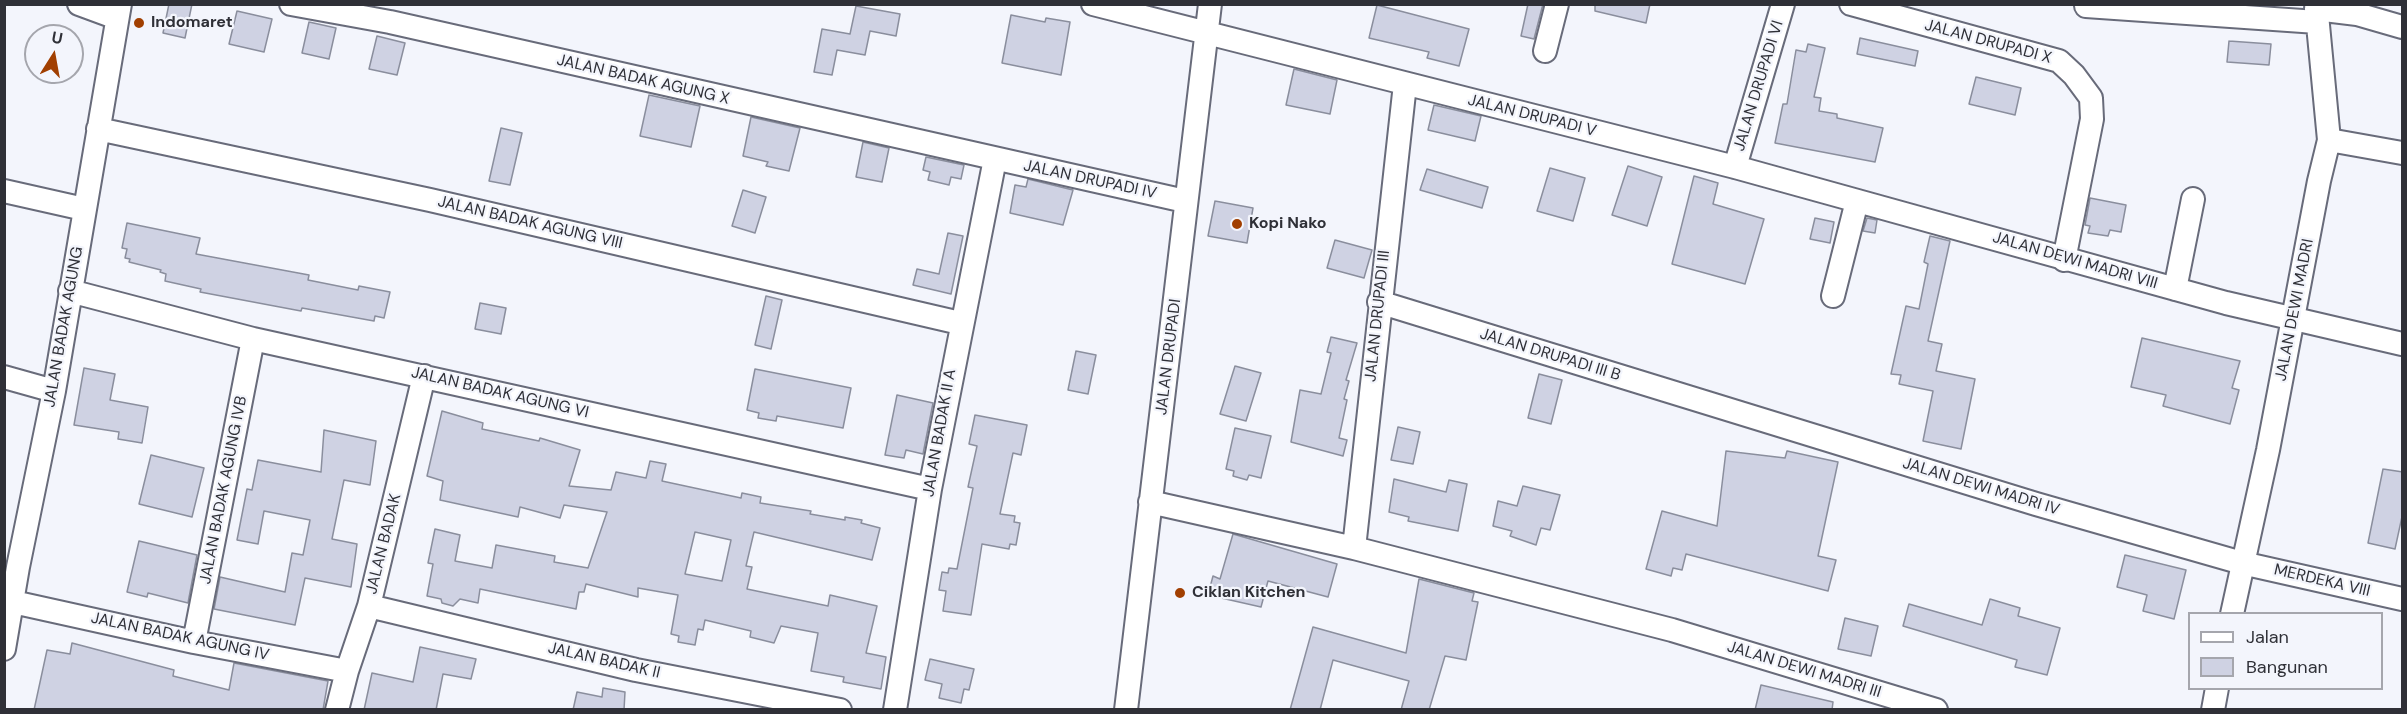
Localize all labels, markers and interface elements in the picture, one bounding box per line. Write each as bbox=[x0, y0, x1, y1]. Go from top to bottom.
place label: Indomaret bbox=[151, 13, 233, 33]
marker: Indomaret bbox=[132, 16, 146, 30]
street label: JALAN DRUPADI X bbox=[1922, 16, 2054, 68]
street label: JALAN DRUPADI VI bbox=[1730, 18, 1788, 154]
north arrow bbox=[24, 24, 84, 84]
text: U bbox=[50, 26, 65, 49]
street label: JALAN BADAK AGUNG X bbox=[555, 51, 731, 109]
street label: JALAN DRUPADI V bbox=[1466, 91, 1598, 141]
street label: JALAN DRUPADI IV bbox=[1022, 157, 1158, 203]
street label: JALAN BADAK AGUNG VIII bbox=[436, 192, 624, 254]
place label: Kopi Nako bbox=[1249, 214, 1327, 234]
marker: Kopi Nako bbox=[1230, 217, 1244, 231]
street label: JALAN DEWI MADRI VIII bbox=[1990, 228, 2160, 294]
street label: JALAN DEWI MADRI bbox=[2272, 237, 2318, 383]
street label: JALAN BADAK AGUNG bbox=[40, 245, 88, 409]
street label: JALAN DRUPADI III bbox=[1362, 249, 1394, 383]
street label: JALAN DRUPADI bbox=[1152, 298, 1186, 416]
street label: JALAN DRUPADI III B bbox=[1477, 324, 1623, 386]
street label: JALAN BADAK AGUNG VI bbox=[409, 363, 591, 423]
street label: JALAN BADAK II A bbox=[919, 368, 961, 498]
street label: JALAN BADAK AGUNG IVB bbox=[196, 394, 252, 586]
street label: JALAN DEWI MADRI IV bbox=[1900, 454, 2062, 520]
street label: JALAN BADAK bbox=[362, 492, 406, 596]
street label: MERDEKA VIII bbox=[2272, 561, 2372, 601]
place label: Ciklan Kitchen bbox=[1192, 583, 1305, 603]
marker: Ciklan Kitchen bbox=[1173, 586, 1187, 600]
street label: JALAN BADAK AGUNG IV bbox=[89, 609, 271, 665]
legend bbox=[2188, 612, 2383, 690]
text: Jalan bbox=[2246, 625, 2289, 649]
street label: JALAN DEWI MADRI III bbox=[1725, 637, 1883, 703]
street label: JALAN BADAK II bbox=[546, 639, 662, 683]
text: Bangunan bbox=[2246, 655, 2328, 679]

